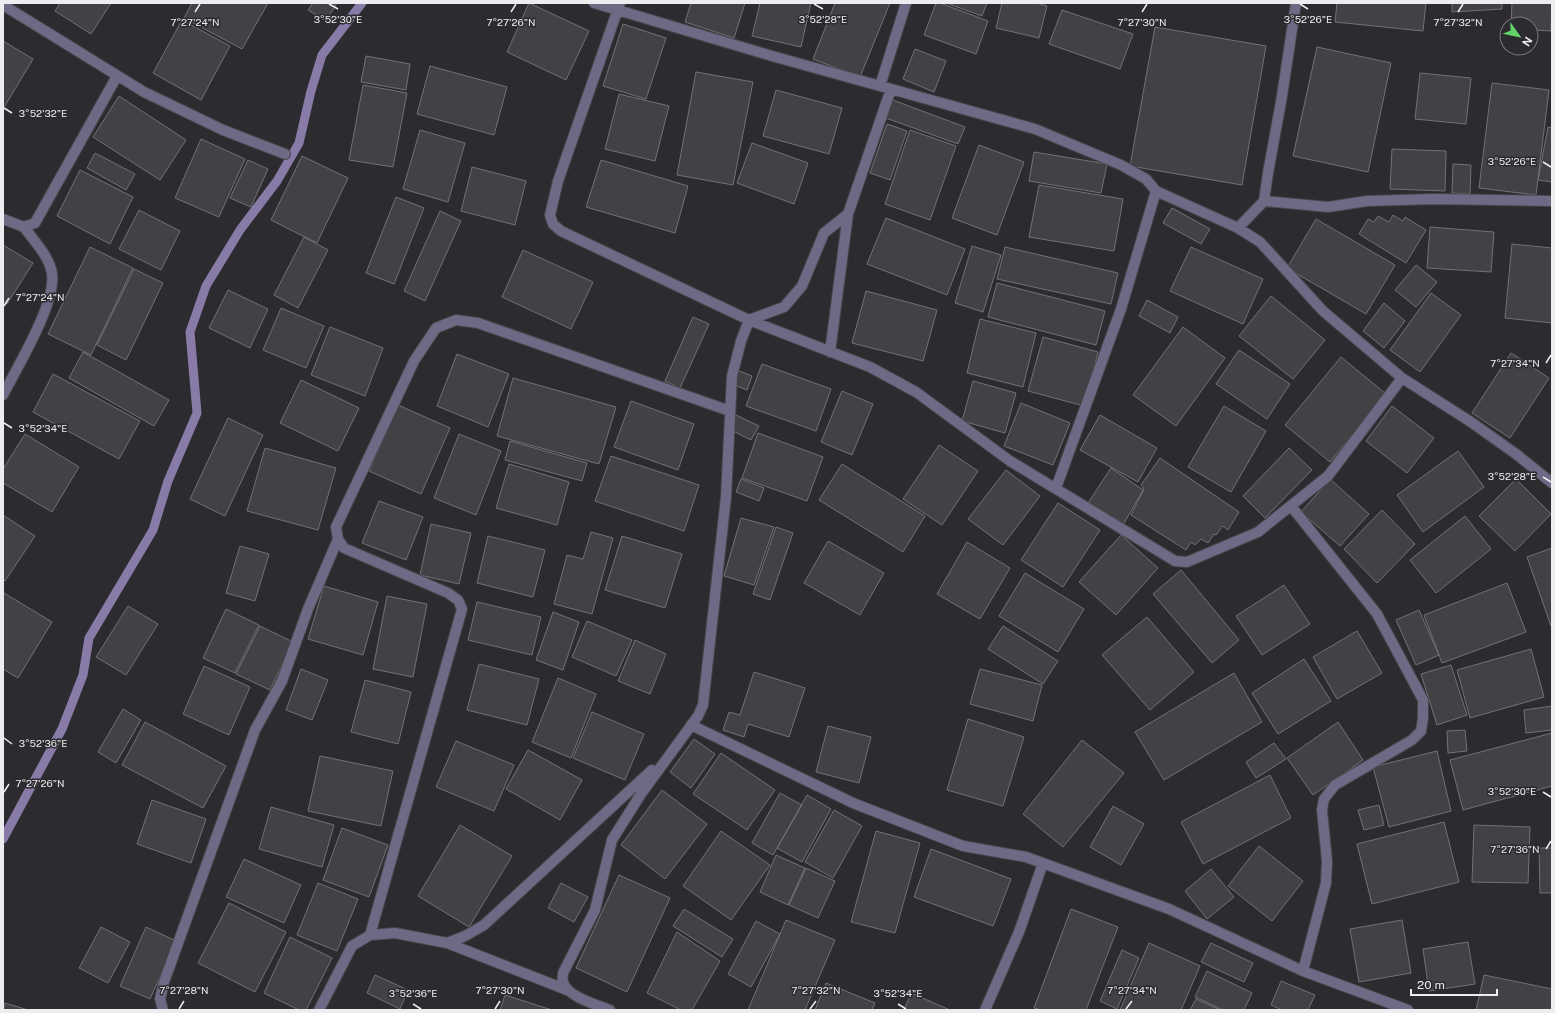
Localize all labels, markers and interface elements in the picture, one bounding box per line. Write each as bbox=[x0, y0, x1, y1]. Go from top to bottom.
text: 3°52'30"E bbox=[314, 13, 362, 25]
text: 3°52'28"E bbox=[799, 13, 847, 25]
text: 3°52'26"E bbox=[1284, 13, 1332, 25]
text: 7°27'24"N bbox=[170, 16, 220, 28]
text: 7°27'26"N bbox=[486, 16, 536, 28]
text: 7°27'30"N bbox=[1117, 16, 1167, 28]
text: 7°27'32"N bbox=[1433, 16, 1483, 28]
north arrow bbox=[1499, 16, 1539, 56]
text: N bbox=[1520, 35, 1535, 48]
text: 3°52'32"E bbox=[19, 107, 67, 119]
text: 3°52'26"E bbox=[1488, 155, 1536, 167]
text: 7°27'24"N bbox=[15, 291, 65, 303]
text: 7°27'34"N bbox=[1490, 357, 1540, 369]
text: 3°52'34"E bbox=[19, 422, 67, 434]
text: 3°52'28"E bbox=[1488, 470, 1536, 482]
text: 3°52'36"E bbox=[19, 737, 67, 749]
text: 7°27'26"N bbox=[15, 777, 65, 789]
text: 3°52'30"E bbox=[1488, 785, 1536, 797]
text: 7°27'36"N bbox=[1490, 843, 1540, 855]
scale bar bbox=[1411, 971, 1497, 997]
text: 20 m bbox=[1417, 978, 1445, 992]
text: 7°27'28"N bbox=[159, 984, 209, 996]
text: 7°27'30"N bbox=[475, 984, 525, 996]
text: 7°27'32"N bbox=[791, 984, 841, 996]
text: 7°27'34"N bbox=[1107, 984, 1157, 996]
text: 3°52'36"E bbox=[389, 987, 437, 999]
text: 3°52'34"E bbox=[874, 987, 922, 999]

